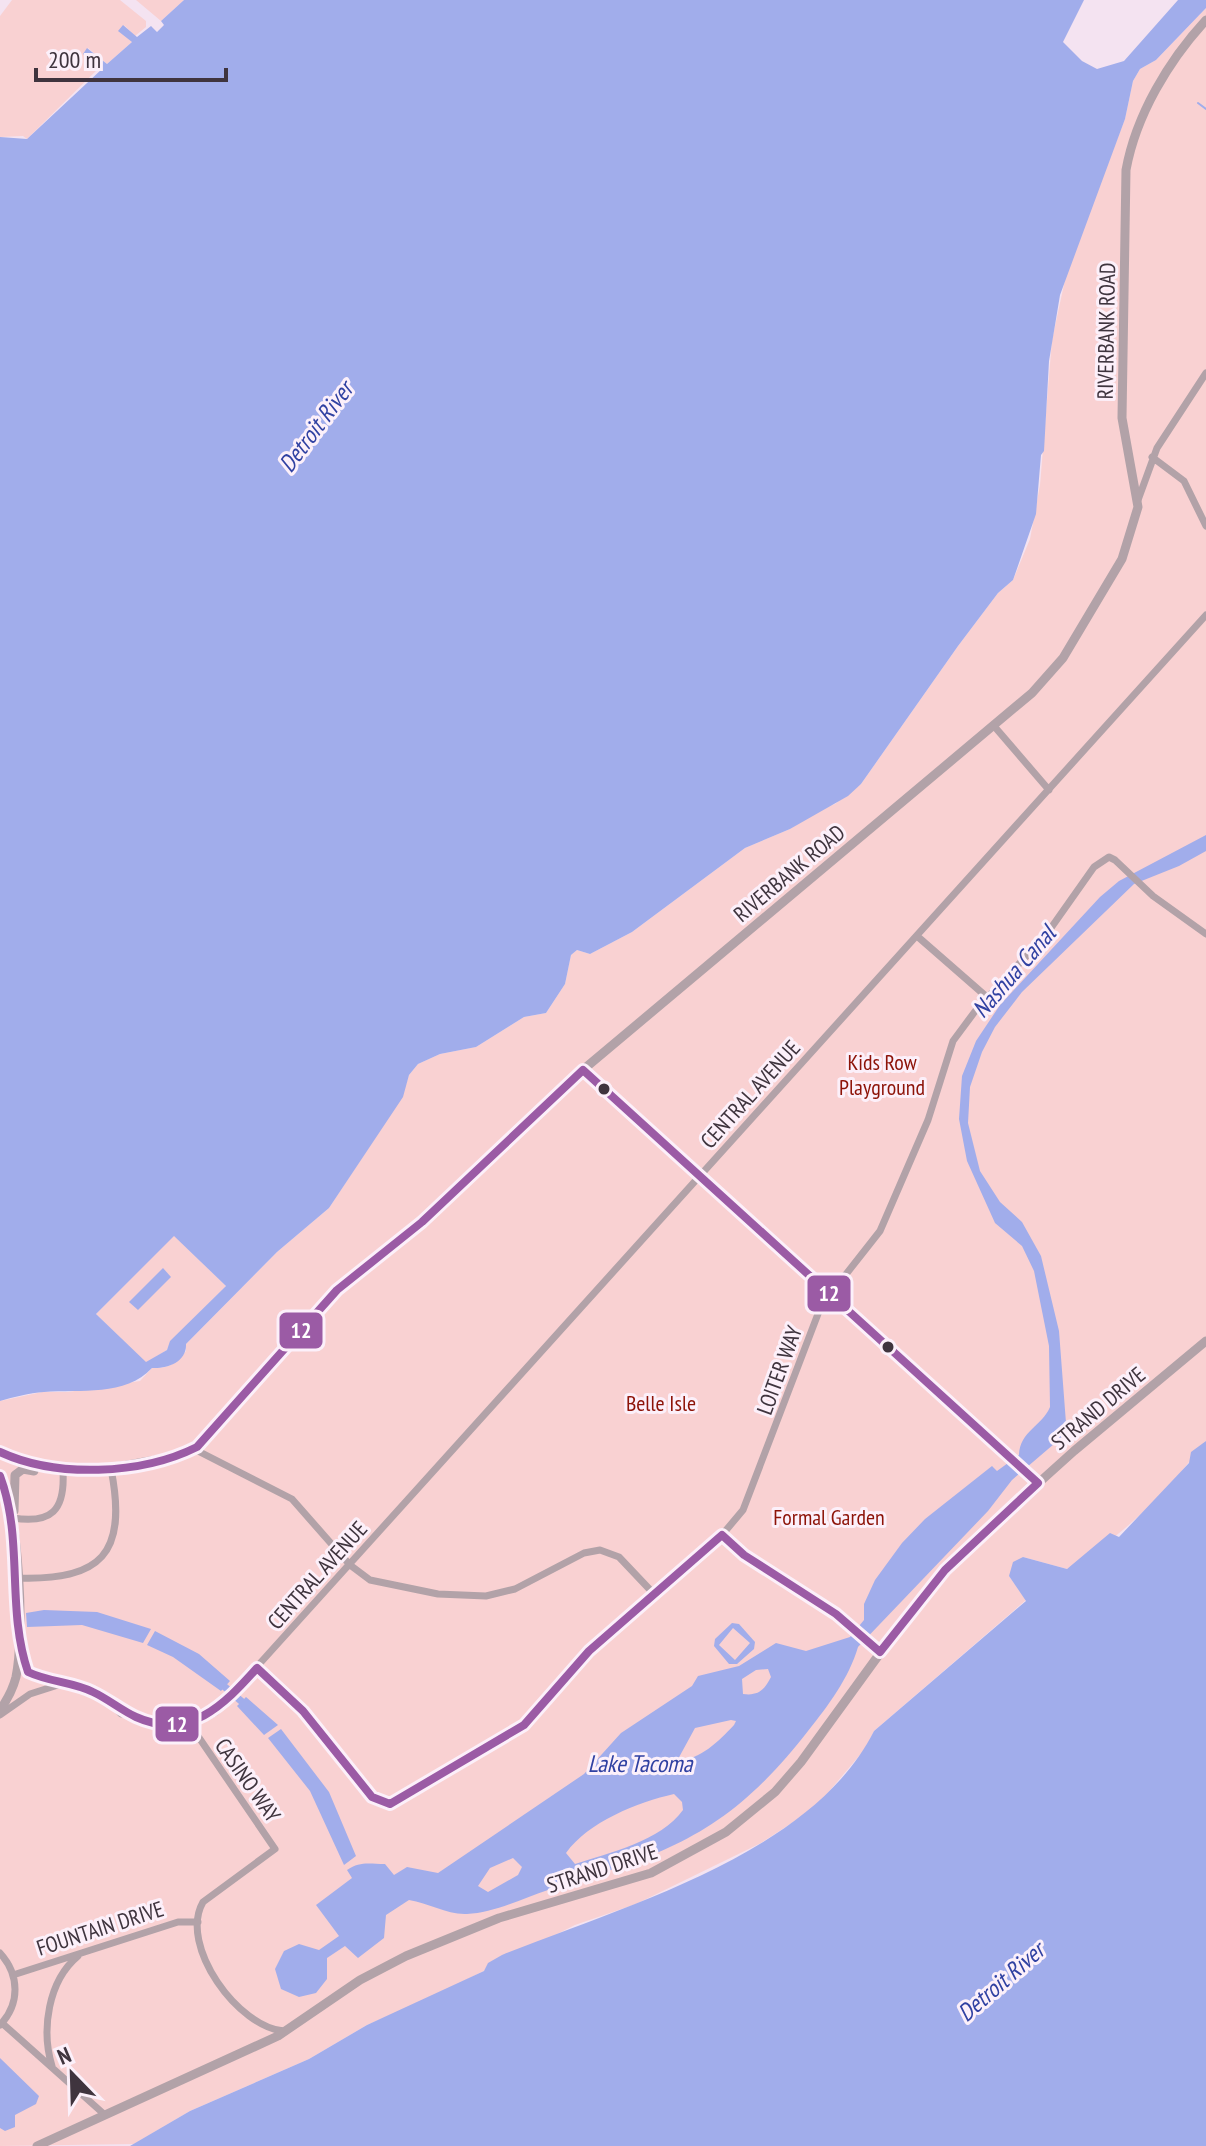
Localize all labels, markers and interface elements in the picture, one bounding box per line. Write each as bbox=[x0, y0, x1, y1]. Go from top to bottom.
scale bar bbox=[36, 32, 226, 82]
text: 200 m bbox=[48, 44, 101, 75]
street label: RIVERBANK ROAD bbox=[1091, 262, 1121, 400]
water label: Detroit River bbox=[271, 373, 362, 478]
street label: RIVERBANK ROAD bbox=[728, 818, 850, 928]
water label: Nashua Canal bbox=[965, 917, 1064, 1024]
street label: CENTRAL AVENUE bbox=[694, 1034, 806, 1154]
park label: Kids Row Playground bbox=[839, 1048, 925, 1101]
unlabelled marker bbox=[596, 1081, 612, 1097]
line badge: 12 bbox=[806, 1274, 852, 1313]
text: 12 bbox=[818, 1279, 840, 1307]
line badge: 12 bbox=[278, 1311, 324, 1350]
text: 12 bbox=[290, 1316, 312, 1344]
street label: LOITER WAY bbox=[750, 1322, 808, 1418]
unlabelled marker bbox=[880, 1339, 896, 1355]
street label: STRAND DRIVE bbox=[1045, 1360, 1151, 1456]
park label: Belle Isle bbox=[626, 1389, 696, 1417]
park label: Formal Garden bbox=[773, 1503, 885, 1531]
street label: CENTRAL AVENUE bbox=[261, 1515, 373, 1635]
line badge: 12 bbox=[154, 1705, 200, 1743]
text: 12 bbox=[166, 1710, 188, 1738]
street label: CASINO WAY bbox=[209, 1733, 287, 1827]
water label: Lake Tacoma bbox=[588, 1748, 694, 1779]
street label: STRAND DRIVE bbox=[543, 1837, 661, 1899]
street label: FOUNTAIN DRIVE bbox=[33, 1894, 167, 1962]
water label: Detroit River bbox=[951, 1933, 1053, 2028]
north arrow bbox=[32, 2034, 112, 2114]
text: N bbox=[53, 2040, 75, 2071]

